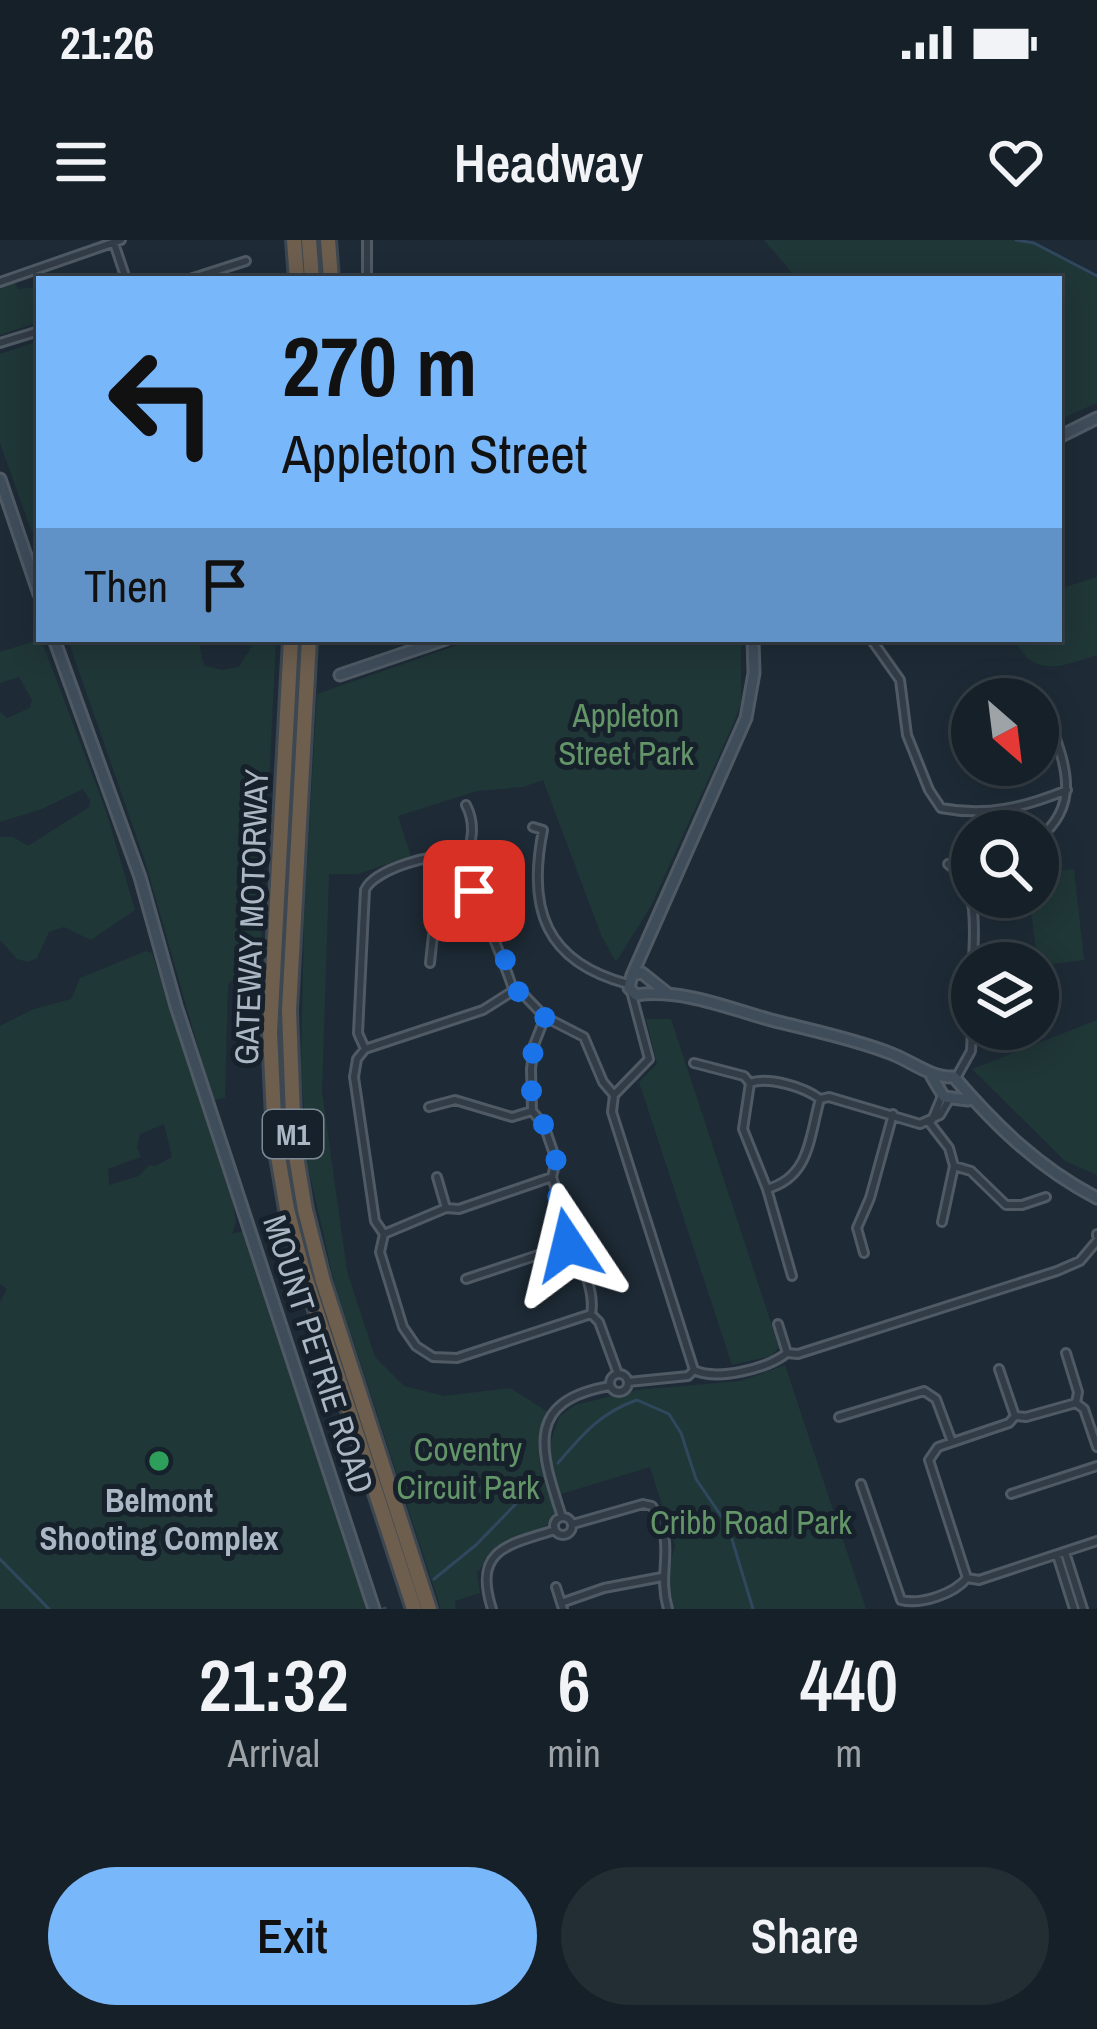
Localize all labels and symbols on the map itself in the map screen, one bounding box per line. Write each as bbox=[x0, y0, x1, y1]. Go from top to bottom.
north arrow bbox=[951, 678, 1059, 786]
park label: Appleton Street Park bbox=[558, 693, 694, 775]
street label: GATEWAY MOTORWAY bbox=[224, 768, 278, 1066]
pin bbox=[423, 840, 525, 942]
road number: M1 bbox=[263, 1110, 323, 1158]
position arrow bbox=[505, 1182, 631, 1308]
street label: MOUNT PETRIE ROAD bbox=[253, 1209, 385, 1499]
park label: Coventry Circuit Park bbox=[397, 1427, 540, 1509]
marker: Belmont Shooting Complex bbox=[146, 1448, 172, 1474]
place label: Belmont Shooting Complex bbox=[39, 1478, 279, 1560]
park label: Cribb Road Park bbox=[650, 1500, 852, 1544]

